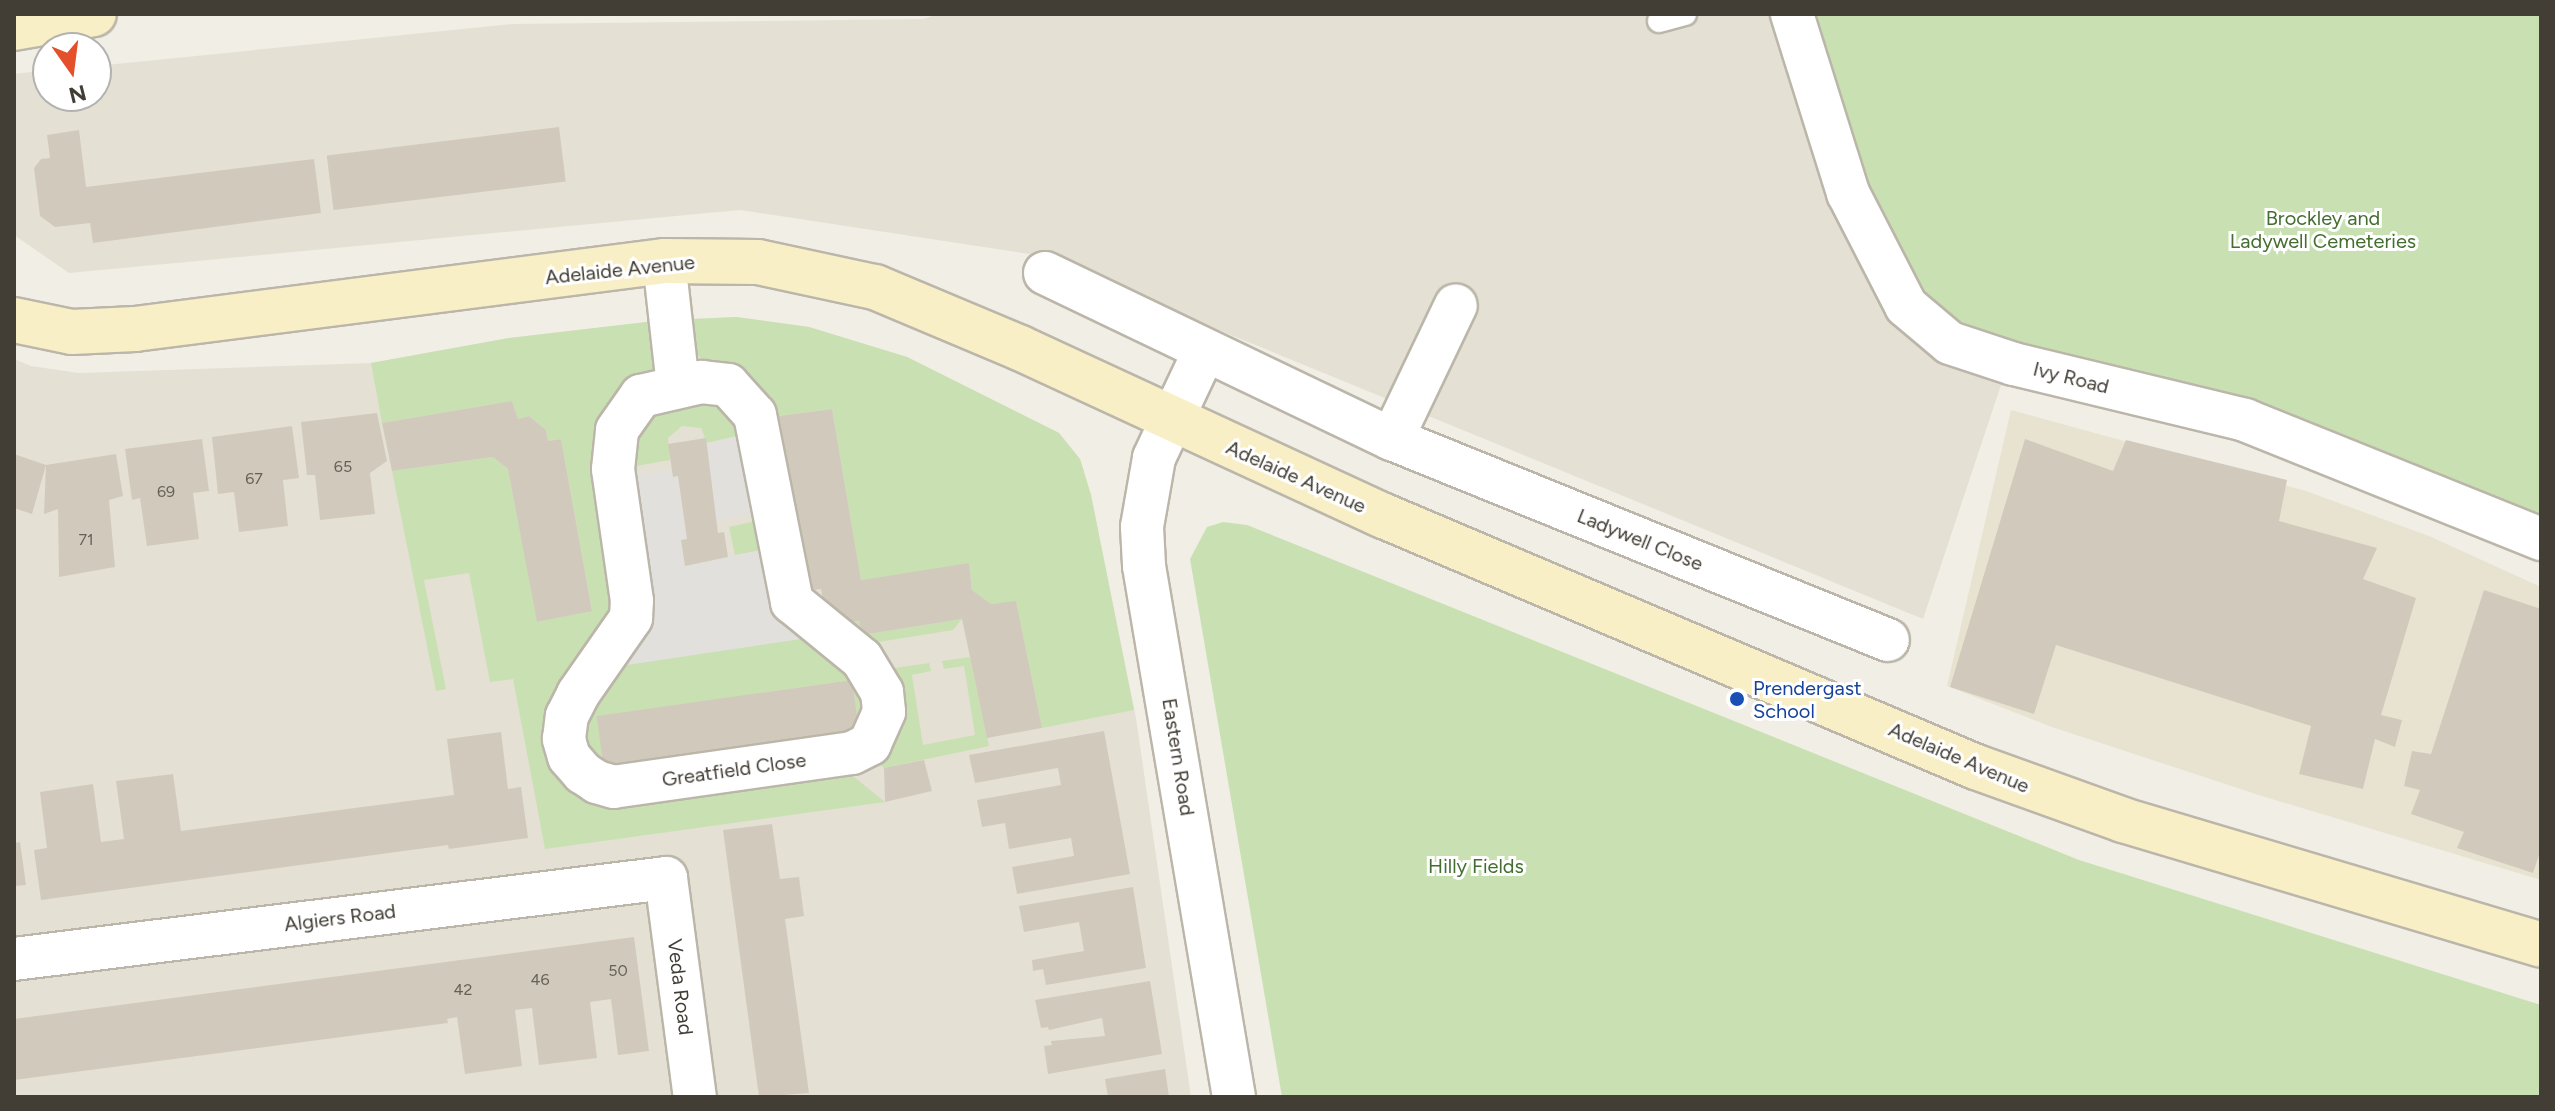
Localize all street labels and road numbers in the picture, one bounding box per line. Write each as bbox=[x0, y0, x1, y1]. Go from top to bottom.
street label: Adelaide Avenue bbox=[544, 250, 696, 290]
street label: Ivy Road bbox=[2031, 357, 2111, 399]
street label: Adelaide Avenue bbox=[1222, 435, 1370, 519]
street label: Ladywell Close bbox=[1574, 504, 1706, 576]
street label: Eastern Road bbox=[1157, 697, 1199, 817]
street label: Adelaide Avenue bbox=[1885, 718, 2033, 798]
street label: Greatfield Close bbox=[660, 748, 808, 792]
street label: Algiers Road bbox=[283, 899, 397, 937]
street label: Veda Road bbox=[662, 937, 698, 1037]

